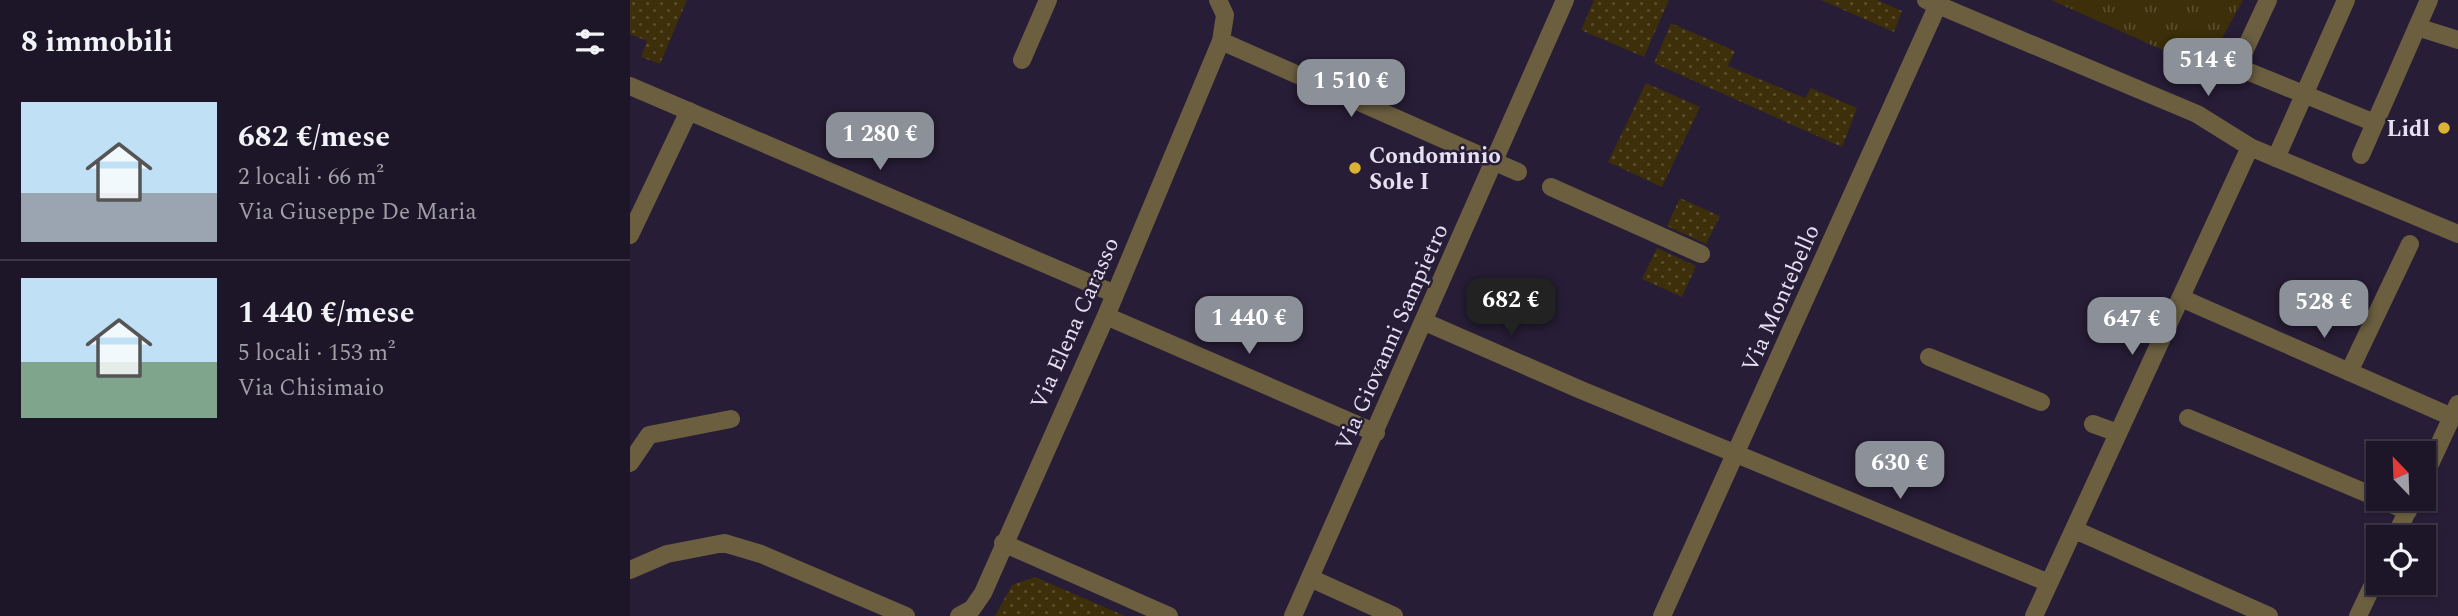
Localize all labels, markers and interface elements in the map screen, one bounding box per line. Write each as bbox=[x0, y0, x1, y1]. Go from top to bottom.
text: 8 immobili bbox=[21, 19, 173, 65]
icon: filters bbox=[571, 23, 609, 61]
pin: 514 € bbox=[2159, 38, 2257, 98]
text: 514 € bbox=[2179, 43, 2237, 78]
pin: 1 510 € bbox=[1286, 60, 1416, 119]
text: 1 510 € bbox=[1313, 64, 1389, 99]
place label: Lidl bbox=[2387, 112, 2430, 147]
pin: 1 280 € bbox=[815, 113, 945, 172]
text: 682 €/mese bbox=[238, 114, 390, 160]
text: 1 280 € bbox=[842, 117, 918, 152]
marker: Lidl bbox=[2436, 120, 2452, 136]
icon: home bbox=[77, 130, 161, 214]
place label: Condominio Sole I bbox=[1369, 139, 1501, 200]
text: 2 locali · 66 m² bbox=[238, 160, 384, 195]
marker: Condominio Sole I bbox=[1347, 160, 1363, 176]
text: Via Giuseppe De Maria bbox=[238, 195, 477, 230]
street label: Via Giovanni Sampietro bbox=[1326, 218, 1458, 457]
street label: Via Montebello bbox=[1733, 219, 1830, 378]
street label: Via Elena Carasso bbox=[1022, 232, 1129, 415]
pin: 682 € bbox=[1462, 278, 1560, 338]
pin: 528 € bbox=[2275, 280, 2373, 340]
text: 682 € bbox=[1482, 283, 1540, 318]
text: 528 € bbox=[2295, 285, 2353, 320]
text: 1 440 €/mese bbox=[238, 290, 415, 336]
pin: 1 440 € bbox=[1184, 296, 1314, 356]
pin: 647 € bbox=[2083, 298, 2181, 357]
text: 1 440 € bbox=[1211, 301, 1287, 336]
text: 647 € bbox=[2103, 302, 2161, 337]
icon: home bbox=[77, 306, 161, 390]
text: 5 locali · 153 m² bbox=[238, 336, 395, 371]
text: Via Chisimaio bbox=[238, 371, 384, 406]
north arrow bbox=[2366, 441, 2436, 511]
map controls bbox=[2366, 441, 2436, 595]
pin: 630 € bbox=[1851, 442, 1949, 501]
text: 630 € bbox=[1871, 446, 1929, 481]
button: locate bbox=[2366, 525, 2436, 595]

